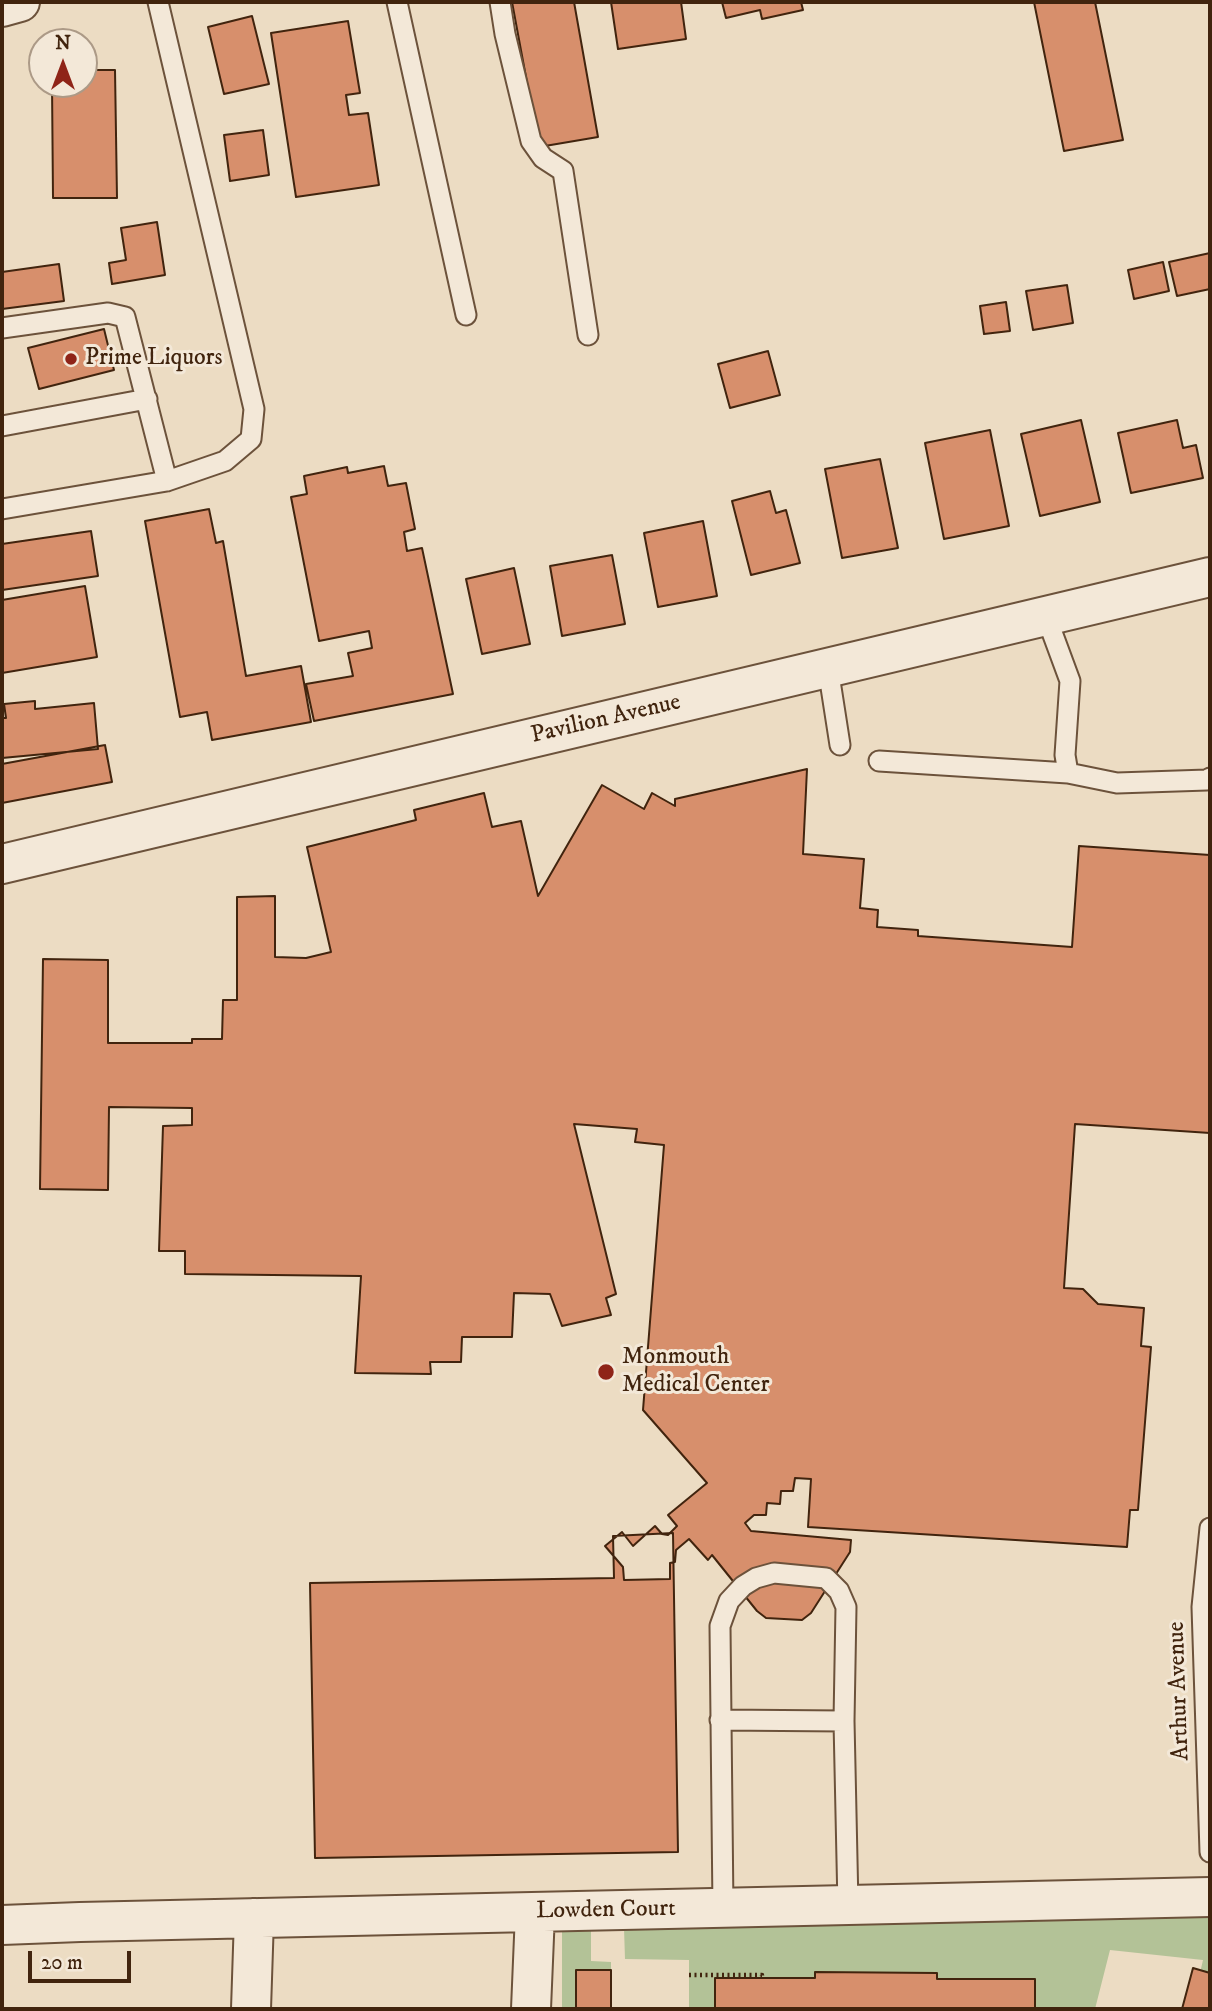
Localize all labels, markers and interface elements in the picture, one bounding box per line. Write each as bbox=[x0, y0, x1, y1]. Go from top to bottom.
north arrow bbox=[28, 28, 98, 98]
text: N bbox=[55, 32, 71, 55]
place label: Prime Liquors bbox=[85, 345, 223, 373]
marker: Prime Liquors bbox=[63, 351, 79, 367]
street label: Pavilion Avenue bbox=[528, 689, 684, 751]
place label: Monmouth Medical Center bbox=[622, 1344, 769, 1400]
marker: Monmouth Medical Center bbox=[596, 1362, 616, 1382]
street label: Arthur Avenue bbox=[1163, 1621, 1197, 1761]
street label: Lowden Court bbox=[536, 1895, 676, 1927]
scale bar bbox=[32, 1938, 135, 1982]
text: 20 m bbox=[41, 1950, 83, 1976]

